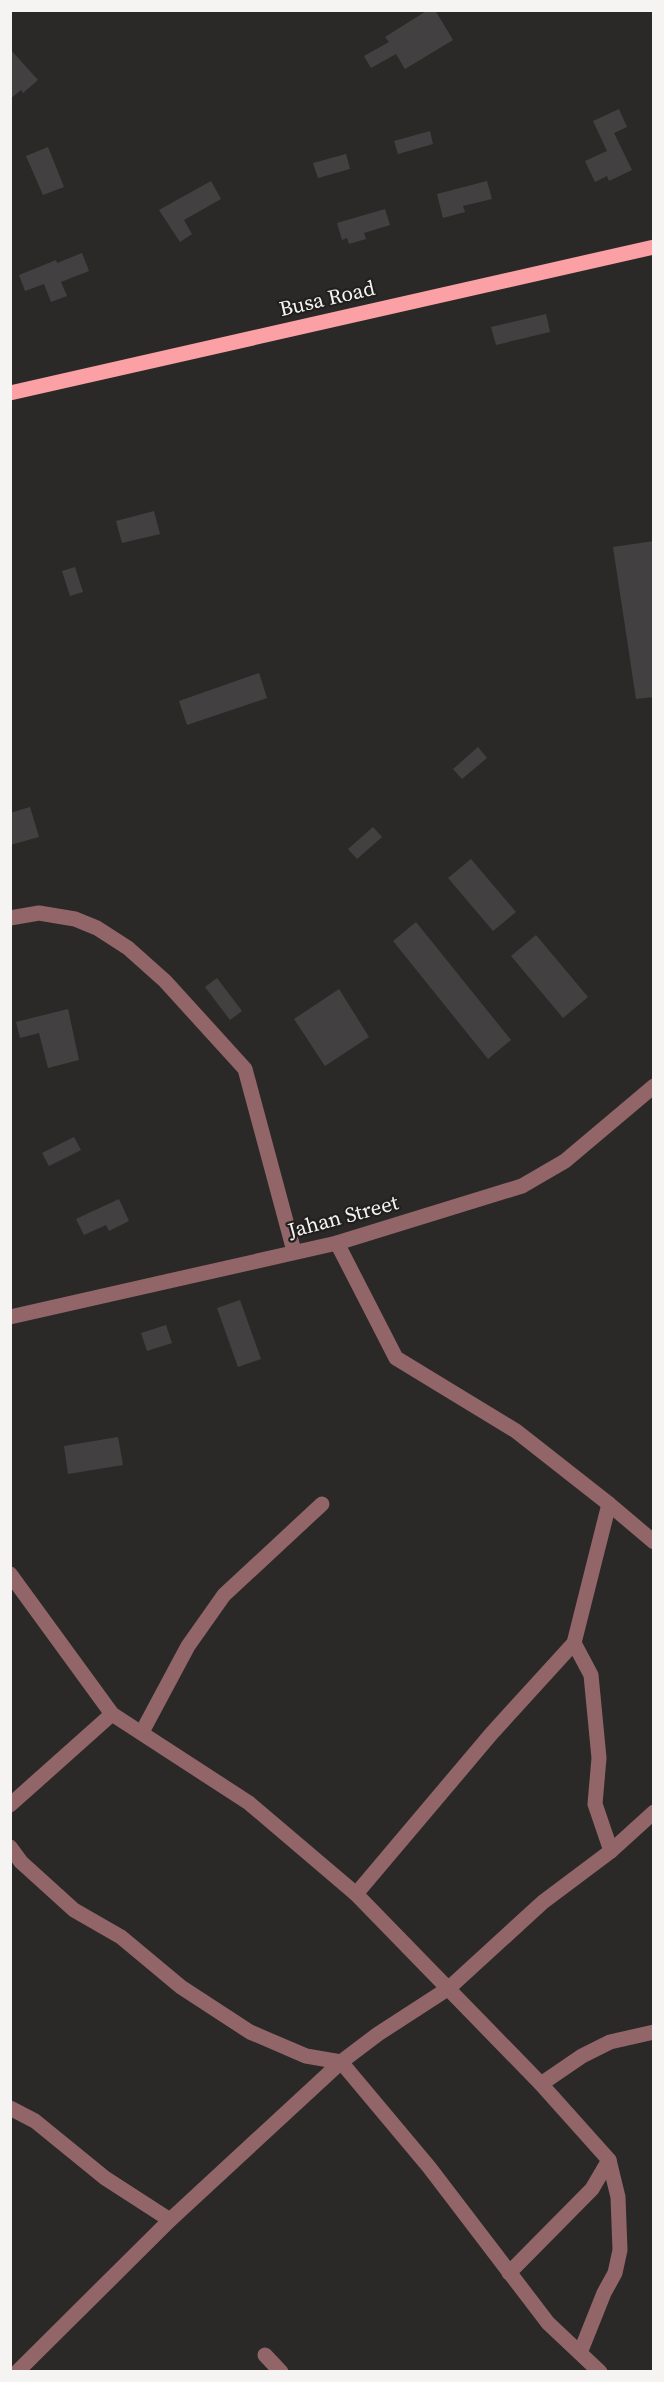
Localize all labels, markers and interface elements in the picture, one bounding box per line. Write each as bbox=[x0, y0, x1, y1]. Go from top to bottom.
street label: Busa Road bbox=[276, 273, 378, 323]
street label: Jahan Street bbox=[284, 1187, 402, 1245]

